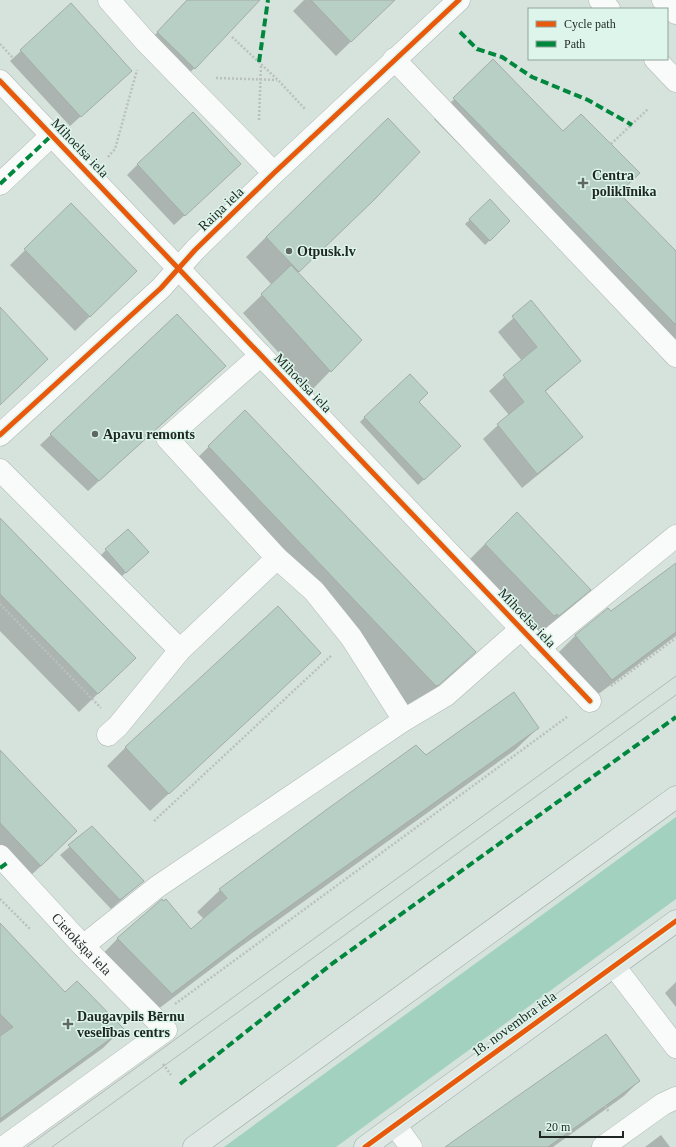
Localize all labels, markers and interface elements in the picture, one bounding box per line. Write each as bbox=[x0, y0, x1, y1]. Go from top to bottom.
legend bbox=[528, 8, 668, 60]
text: Cycle path bbox=[564, 17, 616, 31]
text: Path bbox=[564, 37, 585, 51]
street label: Mihoelsa iela bbox=[48, 116, 112, 181]
place label: Centra poliklīnika bbox=[592, 168, 657, 199]
marker: Centra poliklīnika bbox=[577, 177, 589, 189]
street label: Raiņa iela bbox=[196, 183, 248, 235]
place label: Otpusk.lv bbox=[297, 244, 356, 259]
marker: Otpusk.lv bbox=[284, 246, 294, 256]
street label: Mihoelsa iela bbox=[271, 351, 335, 416]
place label: Apavu remonts bbox=[103, 427, 195, 442]
marker: Apavu remonts bbox=[90, 429, 100, 439]
street label: Mihoelsa iela bbox=[495, 586, 559, 651]
street label: Cietokšņa iela bbox=[49, 910, 115, 978]
street label: 18. novembra iela bbox=[469, 988, 560, 1060]
place label: Daugavpils Bērnu veselības centrs bbox=[77, 1009, 185, 1040]
marker: Daugavpils Bērnu veselības centrs bbox=[62, 1018, 74, 1030]
scale bar bbox=[540, 1113, 623, 1139]
text: 20 m bbox=[546, 1120, 571, 1134]

